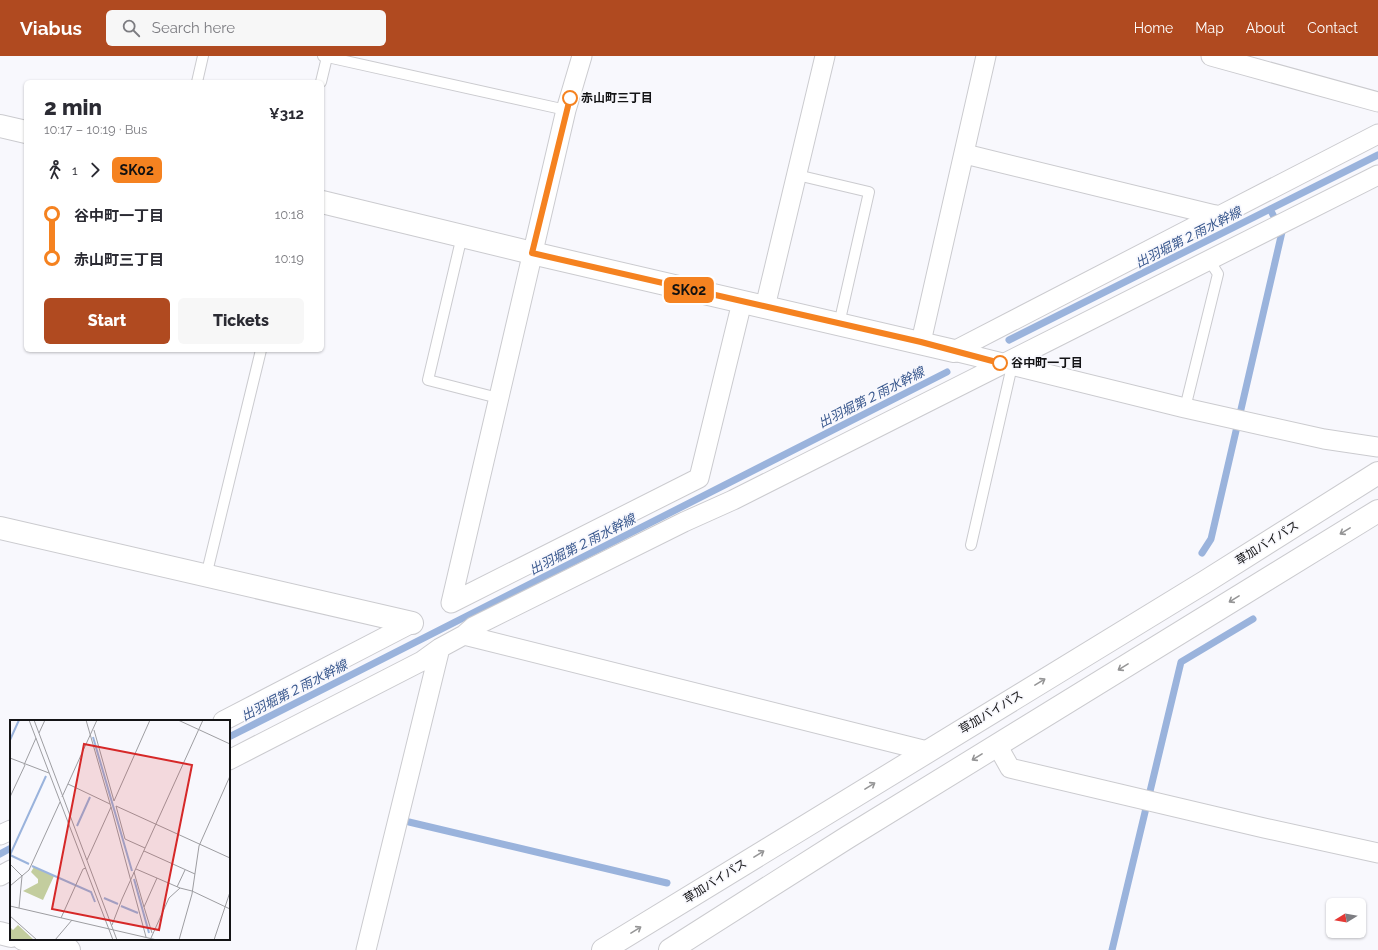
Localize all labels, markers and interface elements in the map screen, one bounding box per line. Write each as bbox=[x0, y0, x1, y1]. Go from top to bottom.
search box bbox=[106, 10, 386, 46]
text: Viabus bbox=[20, 17, 82, 39]
icon: search bbox=[120, 17, 142, 39]
text: Search here bbox=[152, 19, 235, 37]
text: Home bbox=[1134, 20, 1173, 36]
text: Map bbox=[1195, 20, 1224, 36]
text: About bbox=[1246, 20, 1285, 36]
text: Contact bbox=[1307, 20, 1358, 36]
marker: 赤山町三丁目 bbox=[562, 90, 578, 106]
place label: 赤山町三丁目 bbox=[581, 91, 653, 105]
text: 2 min bbox=[44, 94, 102, 120]
text: ¥312 bbox=[269, 105, 304, 123]
text: 10:17 – 10:19 · Bus bbox=[44, 122, 147, 137]
icon: walk bbox=[44, 159, 66, 181]
icon: forward bbox=[84, 159, 106, 181]
text: SK02 bbox=[120, 162, 154, 178]
text: 1 bbox=[72, 163, 78, 178]
water label: 出羽堀第２雨水幹線 bbox=[1133, 203, 1246, 271]
text: 谷中町一丁目 bbox=[74, 207, 164, 225]
text: 10:18 bbox=[275, 207, 304, 222]
text: 赤山町三丁目 bbox=[74, 251, 164, 269]
text: 10:19 bbox=[275, 251, 304, 266]
line badge: SK02 bbox=[661, 277, 717, 303]
text: SK02 bbox=[672, 282, 706, 298]
button: Start bbox=[44, 298, 170, 344]
button: Tickets bbox=[178, 298, 304, 344]
marker: 谷中町一丁目 bbox=[992, 355, 1008, 371]
place label: 谷中町一丁目 bbox=[1011, 356, 1083, 370]
water label: 出羽堀第２雨水幹線 bbox=[816, 363, 929, 431]
water label: 出羽堀第２雨水幹線 bbox=[527, 510, 640, 578]
street label: 草加バイパス bbox=[1233, 518, 1301, 568]
one-way arrow bbox=[1340, 527, 1351, 535]
one-way arrow bbox=[1229, 595, 1240, 603]
water label: 出羽堀第２雨水幹線 bbox=[239, 656, 352, 724]
one-way arrow bbox=[1118, 663, 1129, 671]
one-way arrow bbox=[1034, 678, 1045, 686]
street label: 草加バイパス bbox=[957, 688, 1025, 736]
inset map bbox=[10, 720, 230, 940]
one-way arrow bbox=[971, 754, 983, 762]
one-way arrow bbox=[864, 782, 876, 790]
one-way arrow bbox=[753, 850, 765, 858]
street label: 草加バイパス bbox=[681, 856, 749, 906]
north arrow bbox=[1326, 898, 1366, 938]
map controls bbox=[1326, 898, 1366, 938]
one-way arrow bbox=[630, 925, 642, 933]

